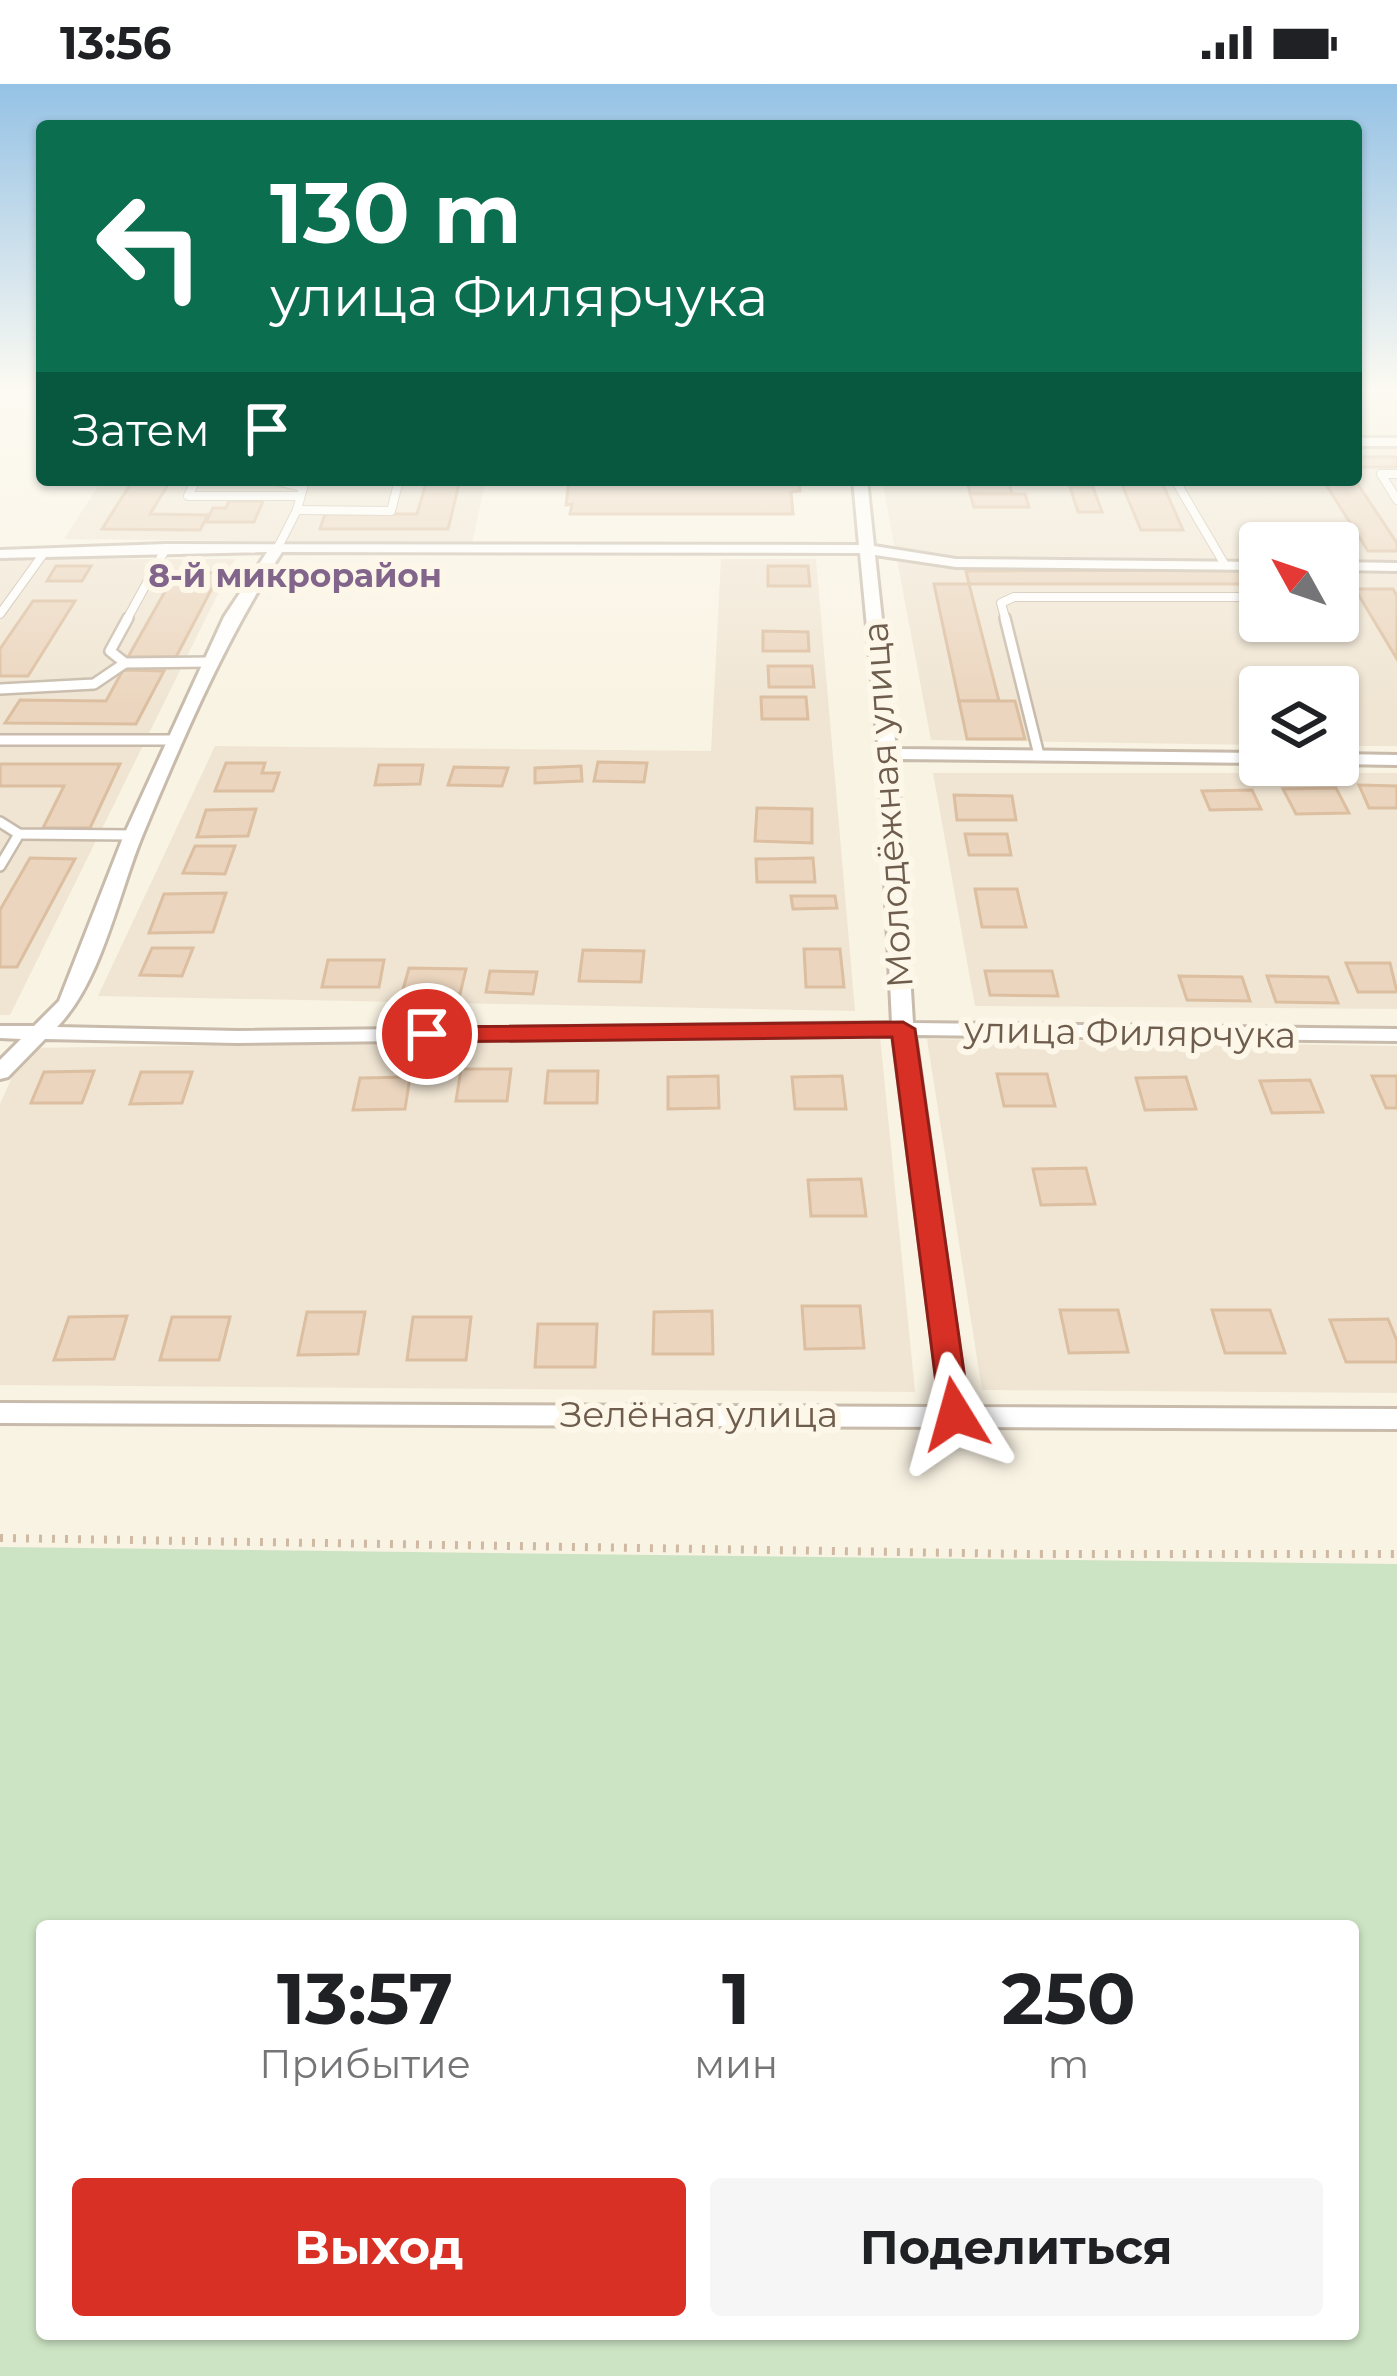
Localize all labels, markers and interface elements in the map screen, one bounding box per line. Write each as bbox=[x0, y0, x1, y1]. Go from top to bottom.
text: 13:56 bbox=[60, 15, 172, 70]
text: 130 m bbox=[270, 162, 522, 264]
icon: left bbox=[72, 168, 228, 324]
text: улица Филярчука bbox=[270, 264, 768, 330]
icon: arrive bbox=[234, 396, 300, 462]
text: Затем bbox=[72, 402, 210, 457]
north arrow bbox=[1239, 522, 1359, 642]
map controls bbox=[1239, 522, 1359, 786]
district label: 8-й микрорайон bbox=[148, 555, 442, 595]
street label: Молодёжная улица bbox=[852, 620, 922, 990]
button: layers bbox=[1239, 666, 1359, 786]
pin bbox=[376, 983, 478, 1085]
icon: arrive bbox=[394, 1001, 460, 1067]
street label: улица Филярчука bbox=[963, 1007, 1296, 1057]
position arrow bbox=[892, 1351, 1018, 1477]
street label: Зелёная улица bbox=[560, 1392, 838, 1436]
text: 13:57 bbox=[277, 1954, 453, 2042]
text: 1 bbox=[722, 1954, 750, 2042]
text: 250 bbox=[1001, 1954, 1136, 2042]
text: Прибытие bbox=[259, 2040, 471, 2088]
text: мин bbox=[694, 2040, 778, 2088]
text: m bbox=[1048, 2040, 1089, 2088]
button: Выход bbox=[72, 2178, 686, 2316]
button: Поделиться bbox=[710, 2178, 1323, 2316]

